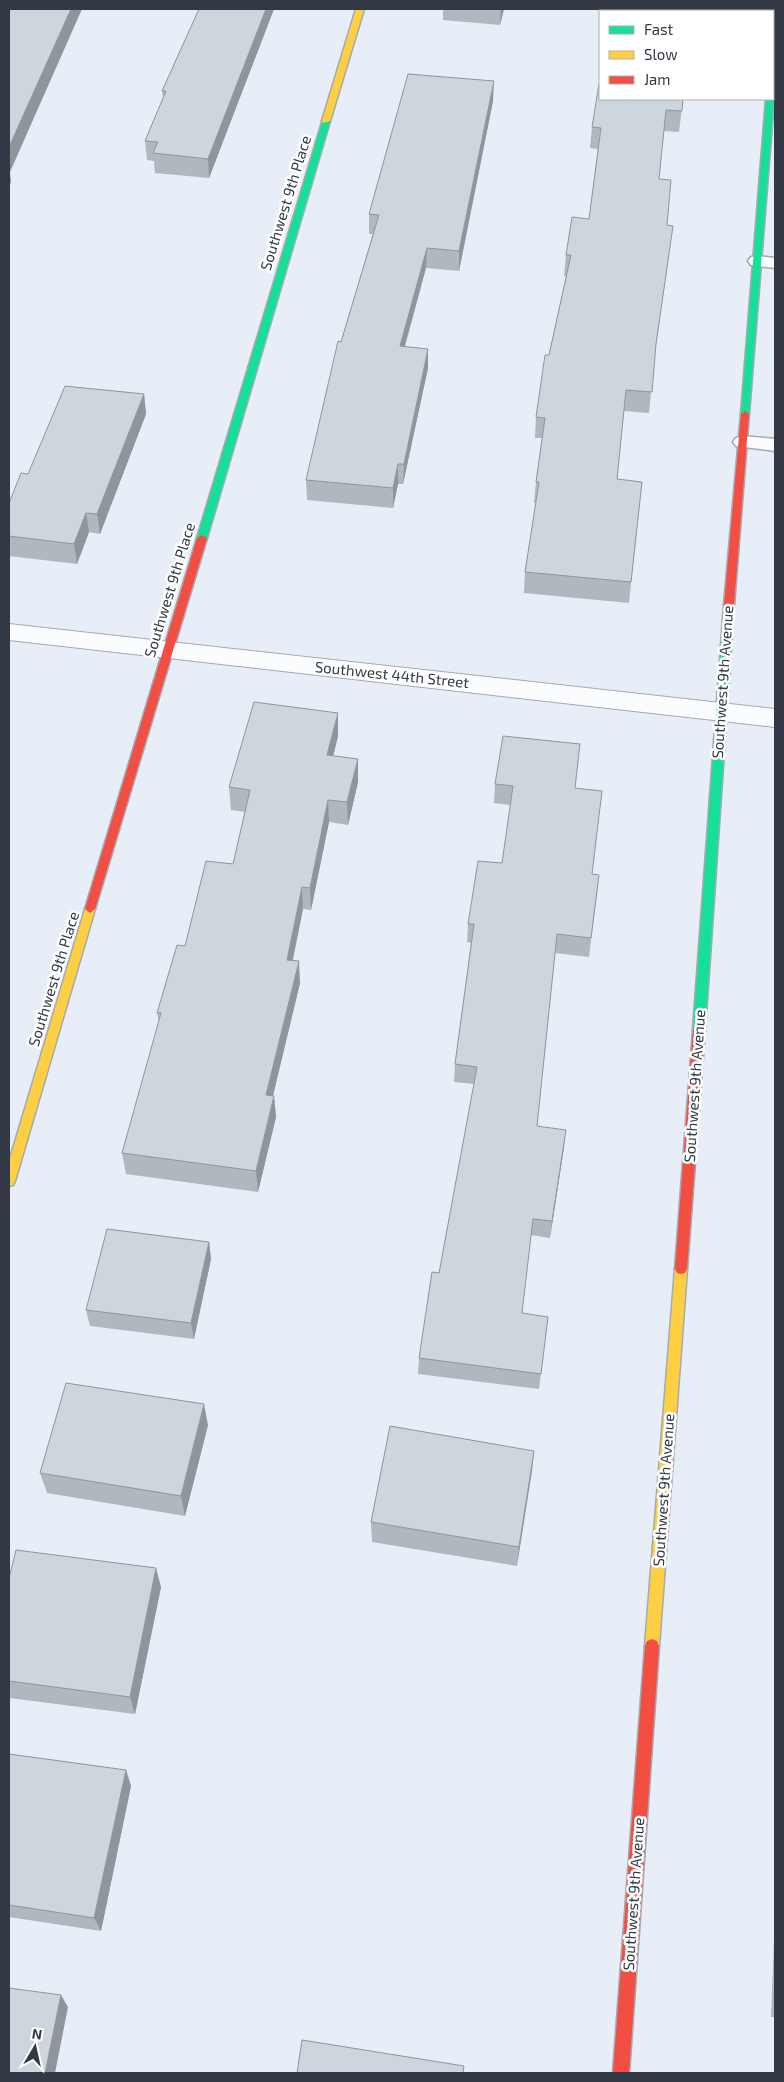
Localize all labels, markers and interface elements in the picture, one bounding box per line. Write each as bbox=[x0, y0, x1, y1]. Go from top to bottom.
legend bbox=[599, 10, 774, 100]
text: Fast bbox=[644, 20, 674, 38]
text: Slow bbox=[644, 45, 678, 63]
text: Jam bbox=[644, 70, 670, 88]
street label: Southwest 9th Place bbox=[256, 133, 314, 272]
street label: Southwest 9th Place bbox=[140, 520, 198, 659]
street label: Southwest 9th Avenue bbox=[708, 605, 736, 759]
street label: Southwest 44th Street bbox=[314, 657, 470, 691]
street label: Southwest 9th Place bbox=[24, 909, 82, 1048]
street label: Southwest 9th Avenue bbox=[680, 1009, 708, 1163]
street label: Southwest 9th Avenue bbox=[649, 1413, 677, 1567]
street label: Southwest 9th Avenue bbox=[619, 1817, 647, 1971]
north arrow bbox=[10, 2022, 60, 2072]
text: N bbox=[31, 2024, 43, 2043]

